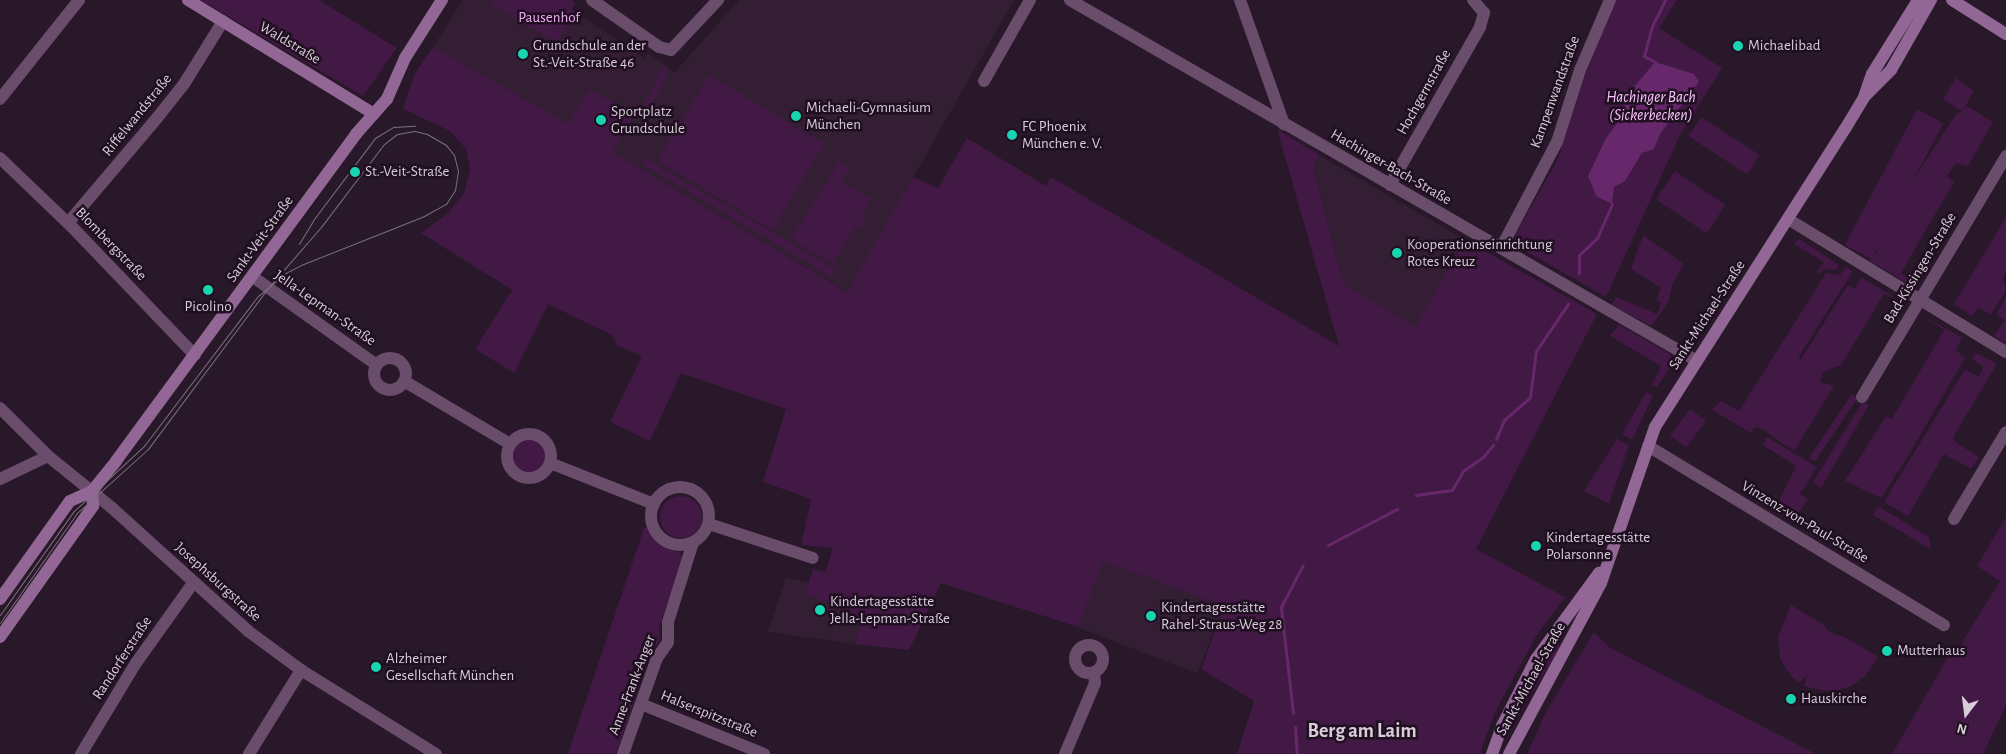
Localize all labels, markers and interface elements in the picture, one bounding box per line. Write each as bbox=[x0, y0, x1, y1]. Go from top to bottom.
park label: Pausenhof bbox=[518, 9, 580, 27]
street label: Waldstraße bbox=[256, 18, 324, 68]
street label: Kampenwandstraße bbox=[1526, 33, 1584, 151]
place label: Grundschule an der St.-Veit-Straße 46 bbox=[533, 36, 646, 71]
place label: Michaelibad bbox=[1748, 37, 1821, 55]
marker: Michaelibad bbox=[1732, 40, 1744, 52]
street label: Hochgernstraße bbox=[1393, 46, 1455, 138]
marker: Grundschule an der St.-Veit-Straße 46 bbox=[517, 48, 529, 60]
street label: Riffelwandstraße bbox=[98, 70, 176, 160]
water label: Hachinger Bach (Sickerbecken) bbox=[1606, 87, 1696, 125]
place label: Michaeli-Gymnasium München bbox=[806, 98, 931, 133]
place label: Sportplatz Grundschule bbox=[611, 102, 685, 137]
marker: Michaeli-Gymnasium München bbox=[790, 110, 802, 122]
marker: Sportplatz Grundschule bbox=[595, 114, 607, 126]
place label: FC Phoenix München e. V. bbox=[1022, 117, 1102, 152]
street label: Hachinger-Bach-Straße bbox=[1327, 125, 1455, 209]
marker: FC Phoenix München e. V. bbox=[1006, 129, 1018, 141]
place label: St.-Veit-Straße bbox=[365, 163, 449, 181]
marker: St.-Veit-Straße bbox=[349, 166, 361, 178]
street label: Sankt-Veit-Straße bbox=[223, 192, 297, 286]
street label: Blombergstraße bbox=[72, 204, 150, 284]
street label: Bad-Kissingen-Straße bbox=[1880, 209, 1960, 327]
place label: Kooperationseinrichtung Rotes Kreuz bbox=[1407, 235, 1552, 270]
marker: Kooperationseinrichtung Rotes Kreuz bbox=[1391, 247, 1403, 259]
street label: Sankt-Michael-Straße bbox=[1665, 257, 1749, 373]
street label: Jella-Lepman-Straße bbox=[271, 266, 379, 350]
marker: Picolino bbox=[202, 284, 214, 296]
place label: Picolino bbox=[184, 298, 232, 316]
street label: Vinzenz-von-Paul-Straße bbox=[1738, 477, 1872, 567]
place label: Kindertagesstätte Polarsonne bbox=[1546, 528, 1650, 563]
street label: Josephsburgstraße bbox=[171, 539, 265, 625]
marker: Kindertagesstätte Polarsonne bbox=[1530, 540, 1542, 552]
place label: Kindertagesstätte Jella-Lepman-Straße bbox=[830, 592, 950, 627]
place label: Kindertagesstätte Rahel-Straus-Weg 28 bbox=[1161, 598, 1282, 633]
marker: Kindertagesstätte Jella-Lepman-Straße bbox=[814, 604, 826, 616]
marker: Kindertagesstätte Rahel-Straus-Weg 28 bbox=[1145, 610, 1157, 622]
street label: Randorferstraße bbox=[88, 613, 156, 703]
street label: Sankt-Michael-Straße bbox=[1492, 619, 1570, 739]
street label: Anne-Frank-Anger bbox=[605, 632, 659, 738]
place label: Mutterhaus bbox=[1897, 642, 1965, 660]
marker: Mutterhaus bbox=[1881, 645, 1893, 657]
place label: Alzheimer Gesellschaft München bbox=[386, 649, 514, 684]
marker: Alzheimer Gesellschaft München bbox=[370, 661, 382, 673]
street label: Halserspitzstraße bbox=[658, 686, 760, 742]
north arrow bbox=[1941, 689, 1991, 739]
place label: Hauskirche bbox=[1801, 690, 1867, 708]
marker: Hauskirche bbox=[1785, 693, 1797, 705]
district label: Berg am Laim bbox=[1307, 719, 1417, 743]
text: N bbox=[1956, 720, 1969, 737]

